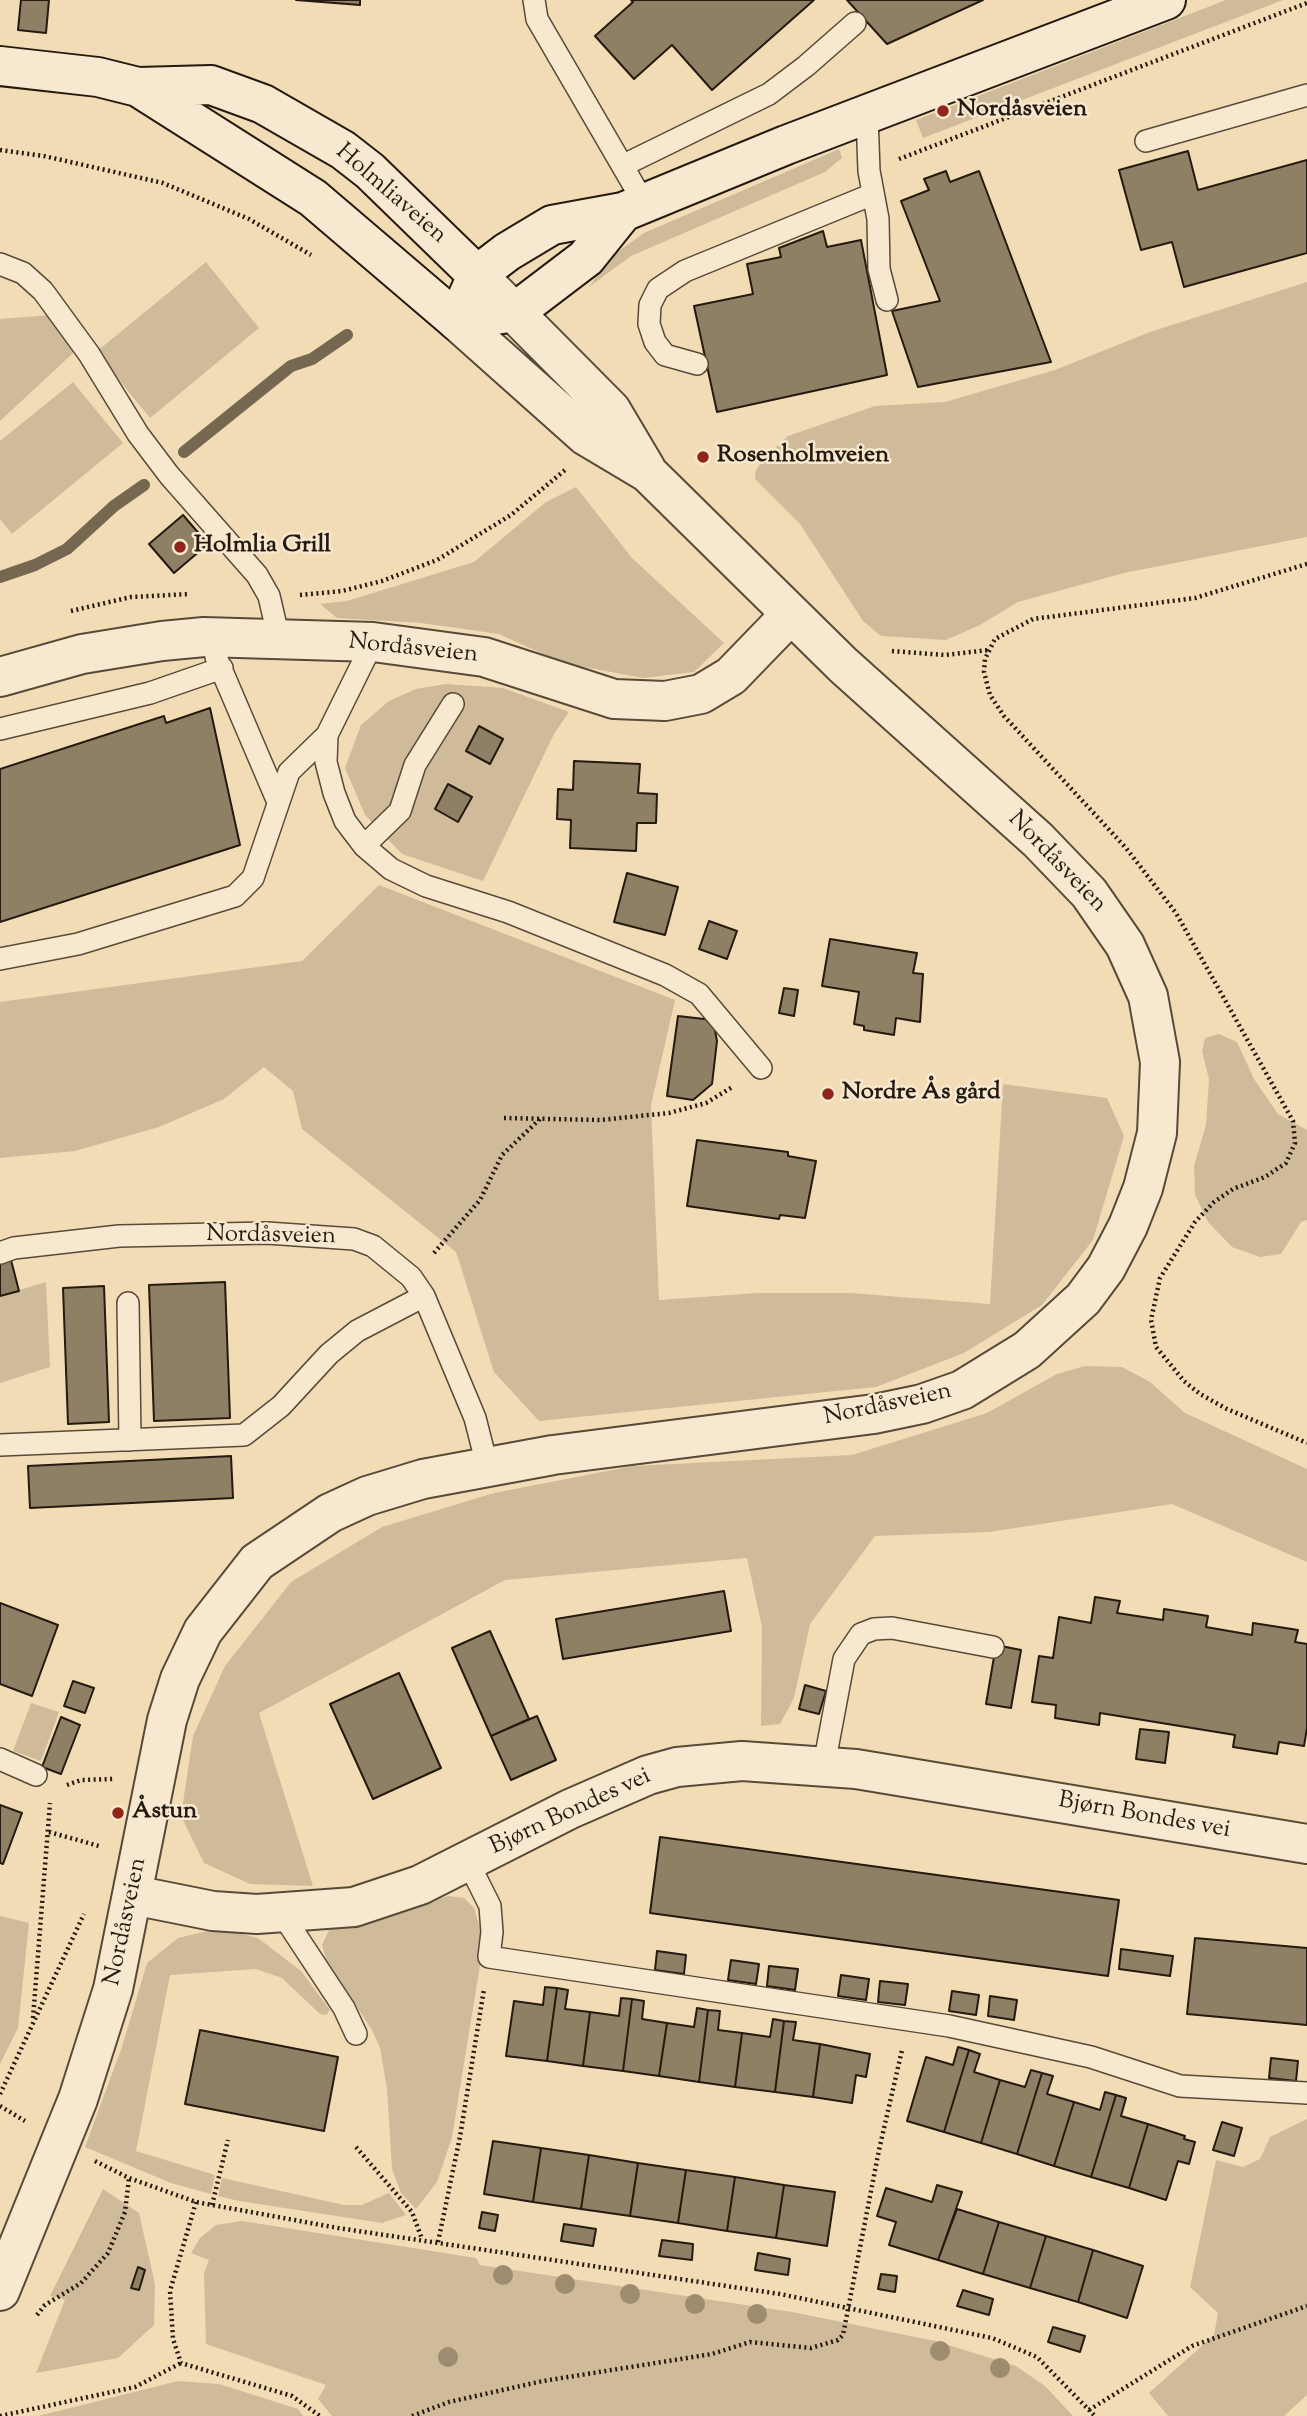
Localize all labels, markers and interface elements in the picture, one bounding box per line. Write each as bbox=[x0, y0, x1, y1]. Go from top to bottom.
place label: Nordåsveien bbox=[957, 97, 1087, 125]
marker: Nordåsveien bbox=[935, 103, 951, 119]
street label: Holmliaveien bbox=[329, 139, 451, 251]
place label: Rosenholmveien bbox=[717, 443, 889, 471]
marker: Rosenholmveien bbox=[695, 449, 711, 465]
place label: Holmlia Grill bbox=[194, 533, 331, 561]
marker: Holmlia Grill bbox=[172, 539, 188, 555]
street label: Nordåsveien bbox=[347, 629, 479, 671]
street label: Nordåsveien bbox=[1000, 806, 1112, 920]
place label: Nordre Ås gård bbox=[842, 1080, 1001, 1108]
marker: Nordre Ås gård bbox=[820, 1086, 836, 1102]
street label: Nordåsveien bbox=[206, 1221, 336, 1253]
street label: Nordåsveien bbox=[821, 1378, 955, 1434]
street label: Bjørn Bondes vei bbox=[486, 1763, 656, 1863]
street label: Bjørn Bondes vei bbox=[1056, 1788, 1232, 1846]
place label: Åstun bbox=[132, 1799, 197, 1827]
marker: Åstun bbox=[110, 1805, 126, 1821]
street label: Nordåsveien bbox=[99, 1855, 155, 1989]

